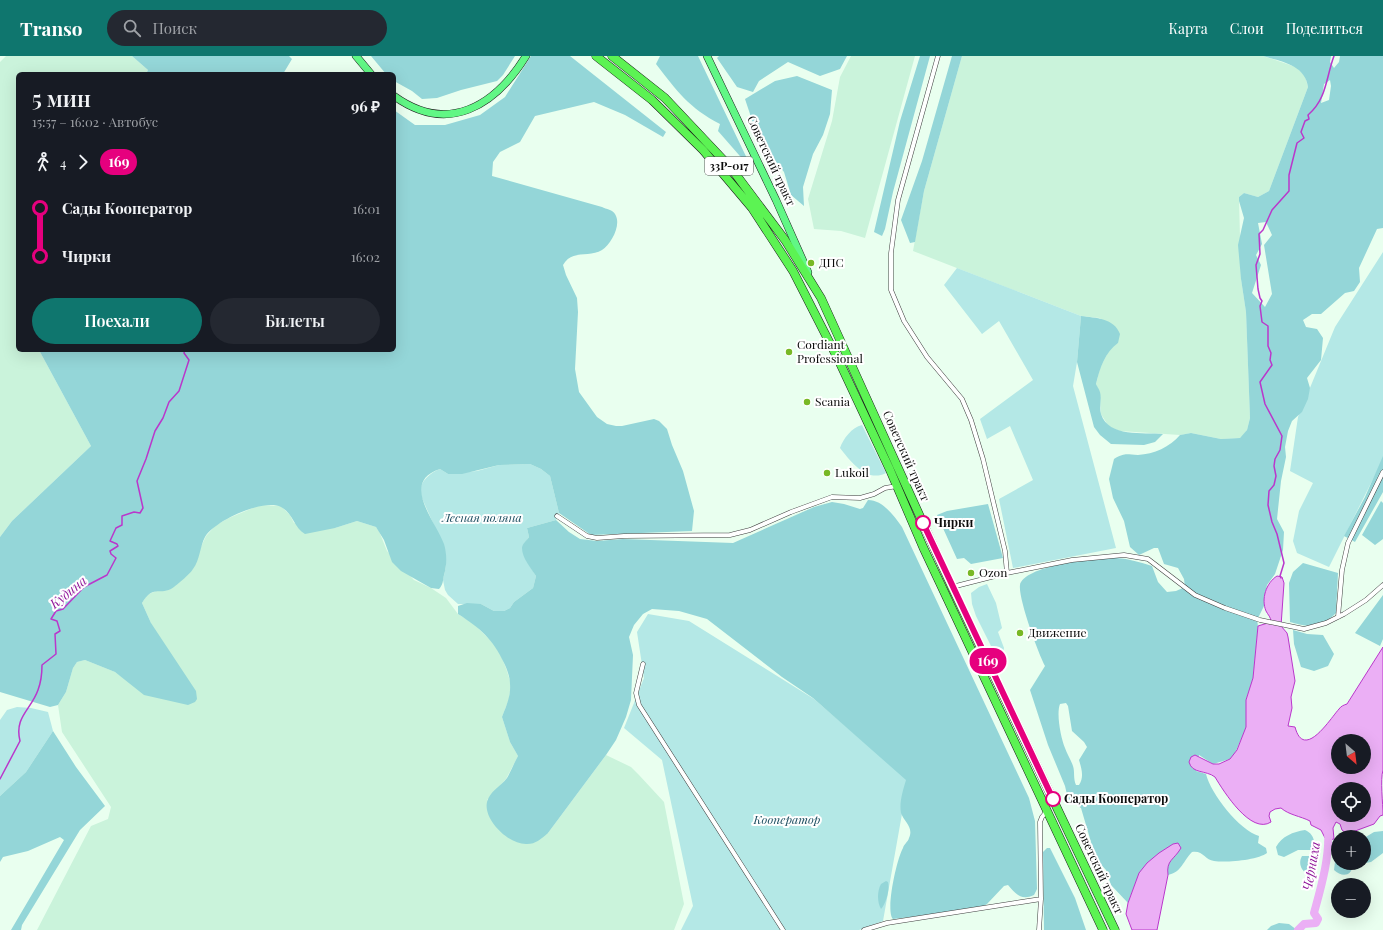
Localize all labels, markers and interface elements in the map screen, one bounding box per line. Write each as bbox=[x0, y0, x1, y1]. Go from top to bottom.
search box bbox=[107, 10, 387, 46]
text: Transo bbox=[20, 15, 83, 41]
icon: search bbox=[121, 17, 143, 39]
text: Поиск bbox=[153, 18, 197, 38]
text: Карта bbox=[1168, 19, 1208, 38]
text: Слои bbox=[1230, 19, 1264, 38]
text: Поделиться bbox=[1286, 19, 1363, 38]
text: 5 мин bbox=[32, 83, 91, 113]
text: 96 ₽ bbox=[351, 96, 380, 116]
text: 15:57 – 16:02 · Автобус bbox=[32, 113, 158, 130]
street label: Советский тракт bbox=[744, 113, 800, 209]
icon: walk bbox=[32, 151, 54, 173]
icon: forward bbox=[72, 151, 94, 173]
text: 169 bbox=[108, 152, 129, 171]
text: 4 bbox=[60, 154, 66, 171]
road number: 33Р-017 bbox=[705, 157, 753, 175]
text: Сады Кооператор bbox=[62, 198, 192, 218]
text: 16:01 bbox=[352, 200, 380, 217]
text: Чирки bbox=[62, 246, 111, 266]
text: 16:02 bbox=[351, 248, 380, 265]
place label: ДПС bbox=[819, 254, 844, 270]
marker: ДПС bbox=[806, 258, 816, 268]
button: Поехали bbox=[32, 298, 202, 344]
button: Билеты bbox=[210, 298, 380, 344]
place label: Cordiant Professional bbox=[797, 336, 864, 366]
marker: Cordiant Professional bbox=[784, 347, 794, 357]
place label: Scania bbox=[815, 393, 850, 409]
marker: Scania bbox=[802, 397, 812, 407]
street label: Советский тракт bbox=[880, 408, 934, 504]
place label: Lukoil bbox=[835, 464, 869, 480]
marker: Lukoil bbox=[822, 468, 832, 478]
park label: Лесная поляна bbox=[441, 509, 522, 525]
place label: Чирки bbox=[934, 514, 973, 530]
marker: Чирки bbox=[915, 515, 931, 531]
place label: Ozon bbox=[979, 564, 1007, 580]
marker: Ozon bbox=[966, 568, 976, 578]
water label: Кудина bbox=[45, 571, 90, 612]
place label: Движение bbox=[1028, 624, 1087, 640]
marker: Движение bbox=[1015, 628, 1025, 638]
line badge: 169 bbox=[965, 648, 1011, 674]
text: 169 bbox=[978, 651, 998, 670]
north arrow bbox=[1331, 734, 1371, 774]
map controls bbox=[1331, 734, 1371, 918]
button: locate bbox=[1331, 782, 1371, 822]
place label: Сады Кооператор bbox=[1064, 790, 1168, 806]
marker: Сады Кооператор bbox=[1045, 791, 1061, 807]
park label: Кооператор bbox=[753, 811, 821, 827]
street label: Советский тракт bbox=[1072, 821, 1128, 917]
button: + bbox=[1331, 830, 1371, 870]
water label: Черниха bbox=[1298, 840, 1323, 892]
button: − bbox=[1331, 878, 1371, 918]

